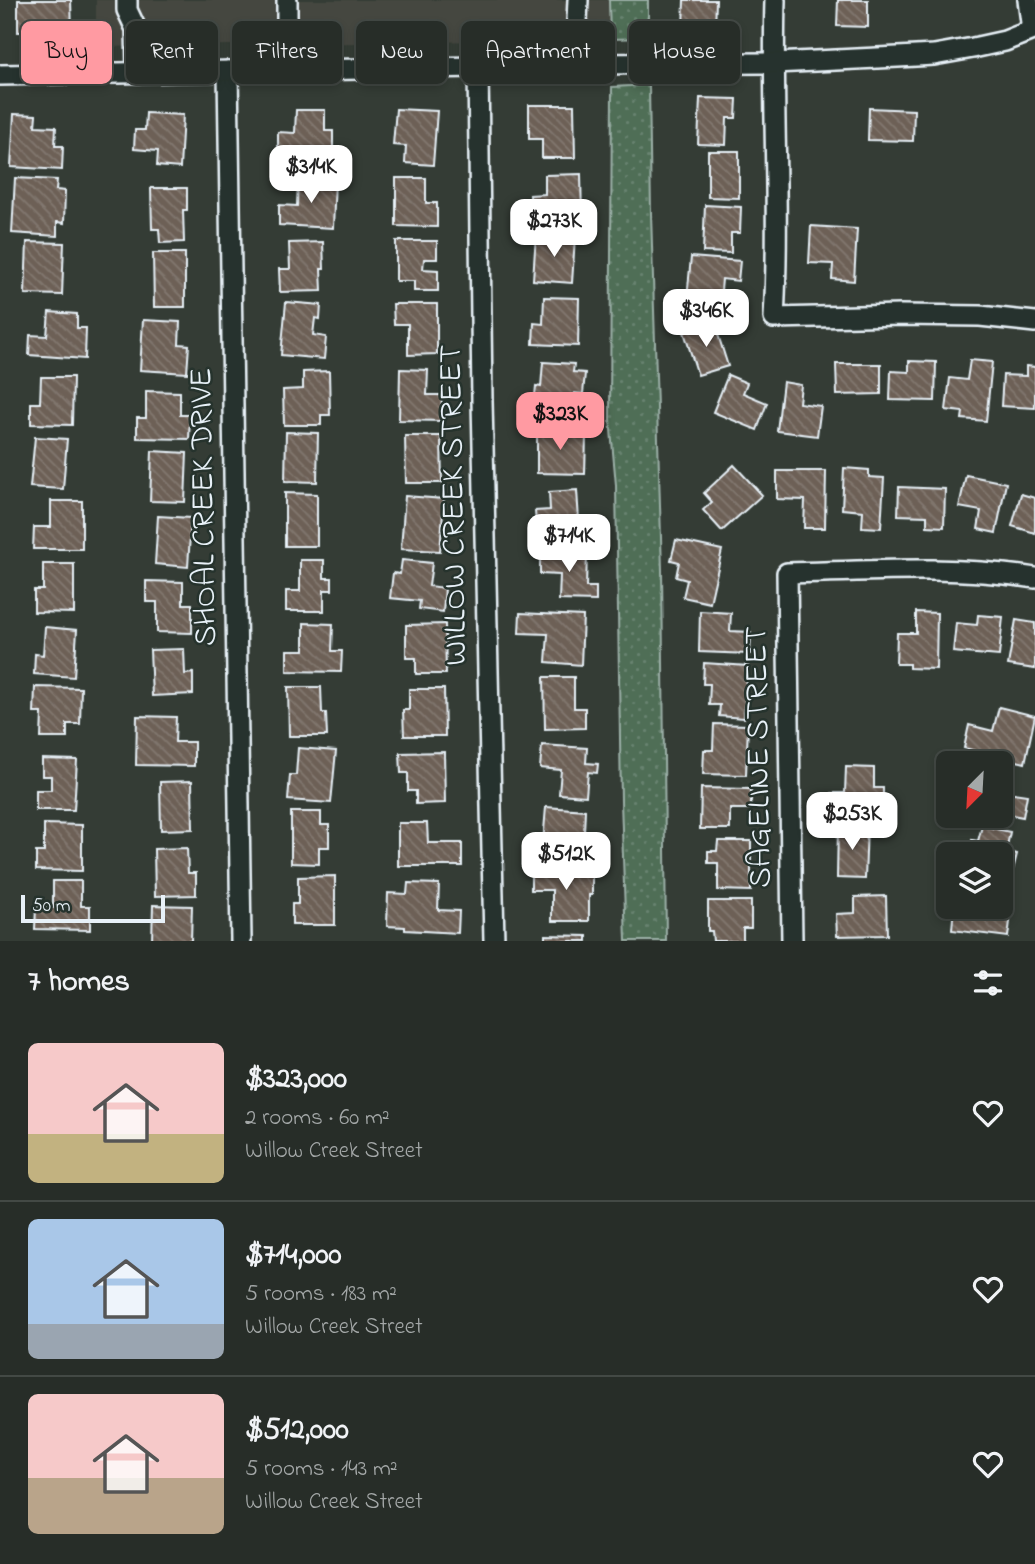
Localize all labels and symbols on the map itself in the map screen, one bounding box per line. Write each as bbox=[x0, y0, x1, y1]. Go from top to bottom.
pin: $314K bbox=[262, 146, 360, 205]
pin: $273K bbox=[505, 200, 603, 259]
pin: $346K bbox=[657, 290, 755, 349]
street label: WILLOW CREEK STREET bbox=[429, 344, 481, 666]
street label: SHOAL CREEK DRIVE bbox=[179, 367, 231, 647]
pin: $323K bbox=[511, 392, 609, 452]
pin: $714K bbox=[520, 514, 618, 574]
street label: SAGELINE STREET bbox=[734, 626, 786, 888]
north arrow bbox=[936, 751, 1013, 828]
pin: $253K bbox=[803, 792, 901, 852]
pin: $512K bbox=[517, 832, 615, 892]
scale bar bbox=[21, 892, 164, 924]

